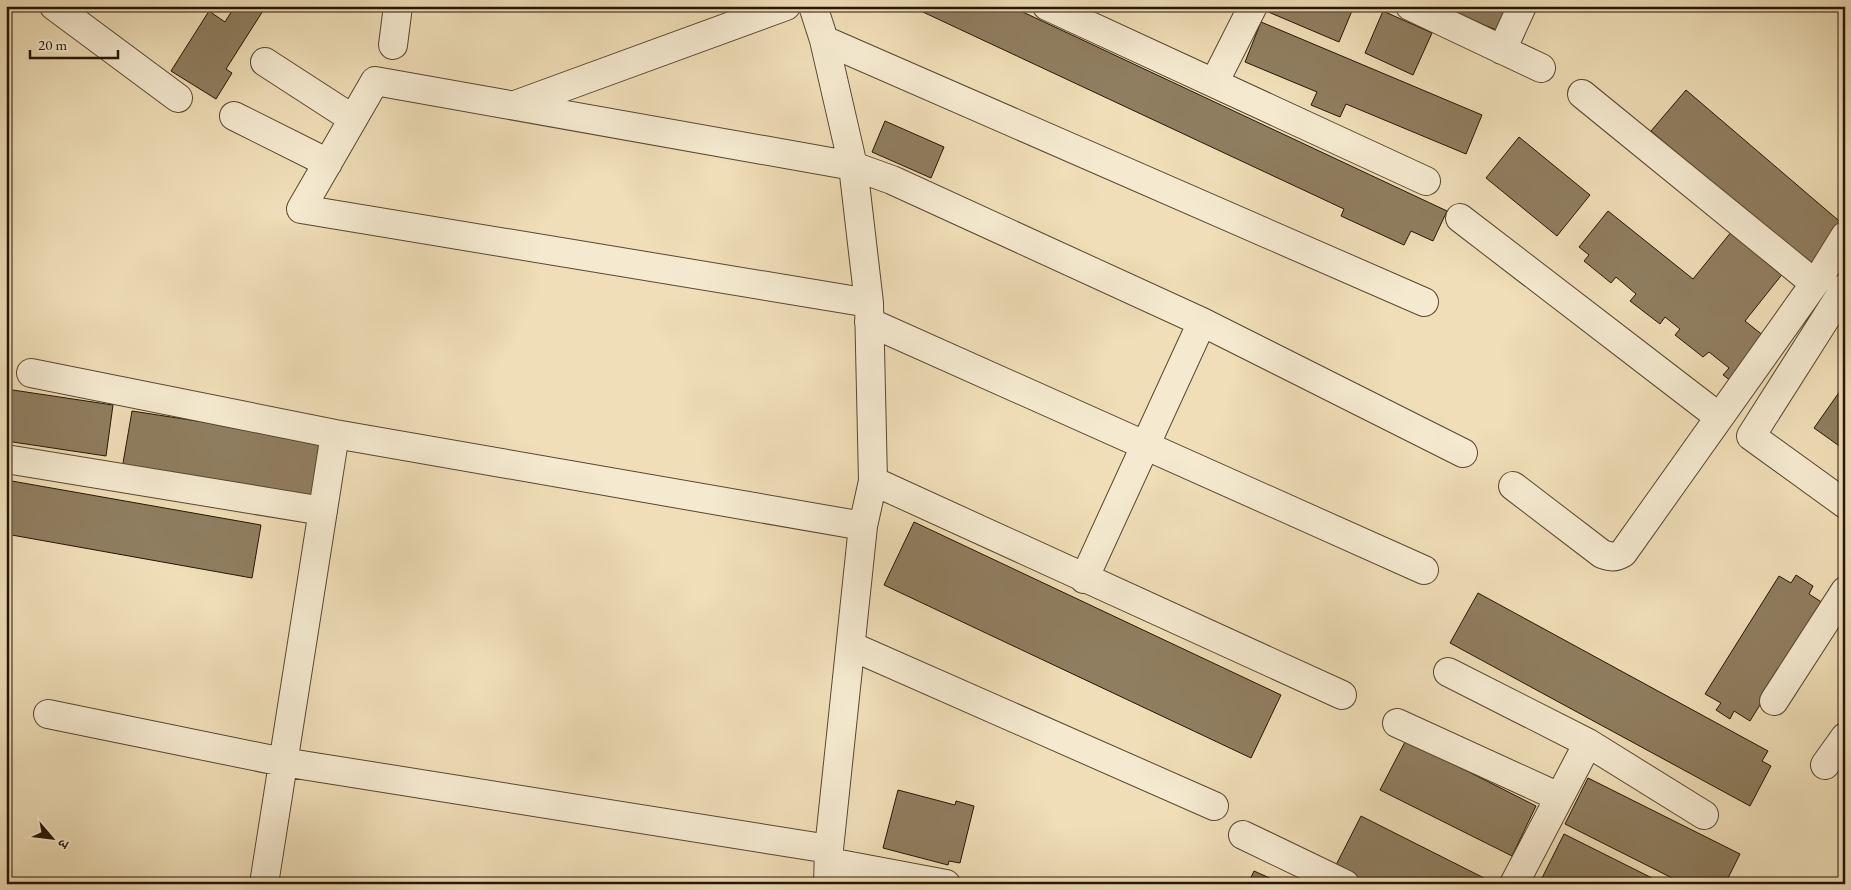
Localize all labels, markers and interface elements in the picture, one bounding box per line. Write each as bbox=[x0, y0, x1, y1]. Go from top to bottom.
scale bar bbox=[30, 28, 118, 60]
text: 20 m bbox=[38, 35, 67, 54]
north arrow bbox=[28, 812, 78, 862]
text: उ bbox=[53, 836, 74, 852]

